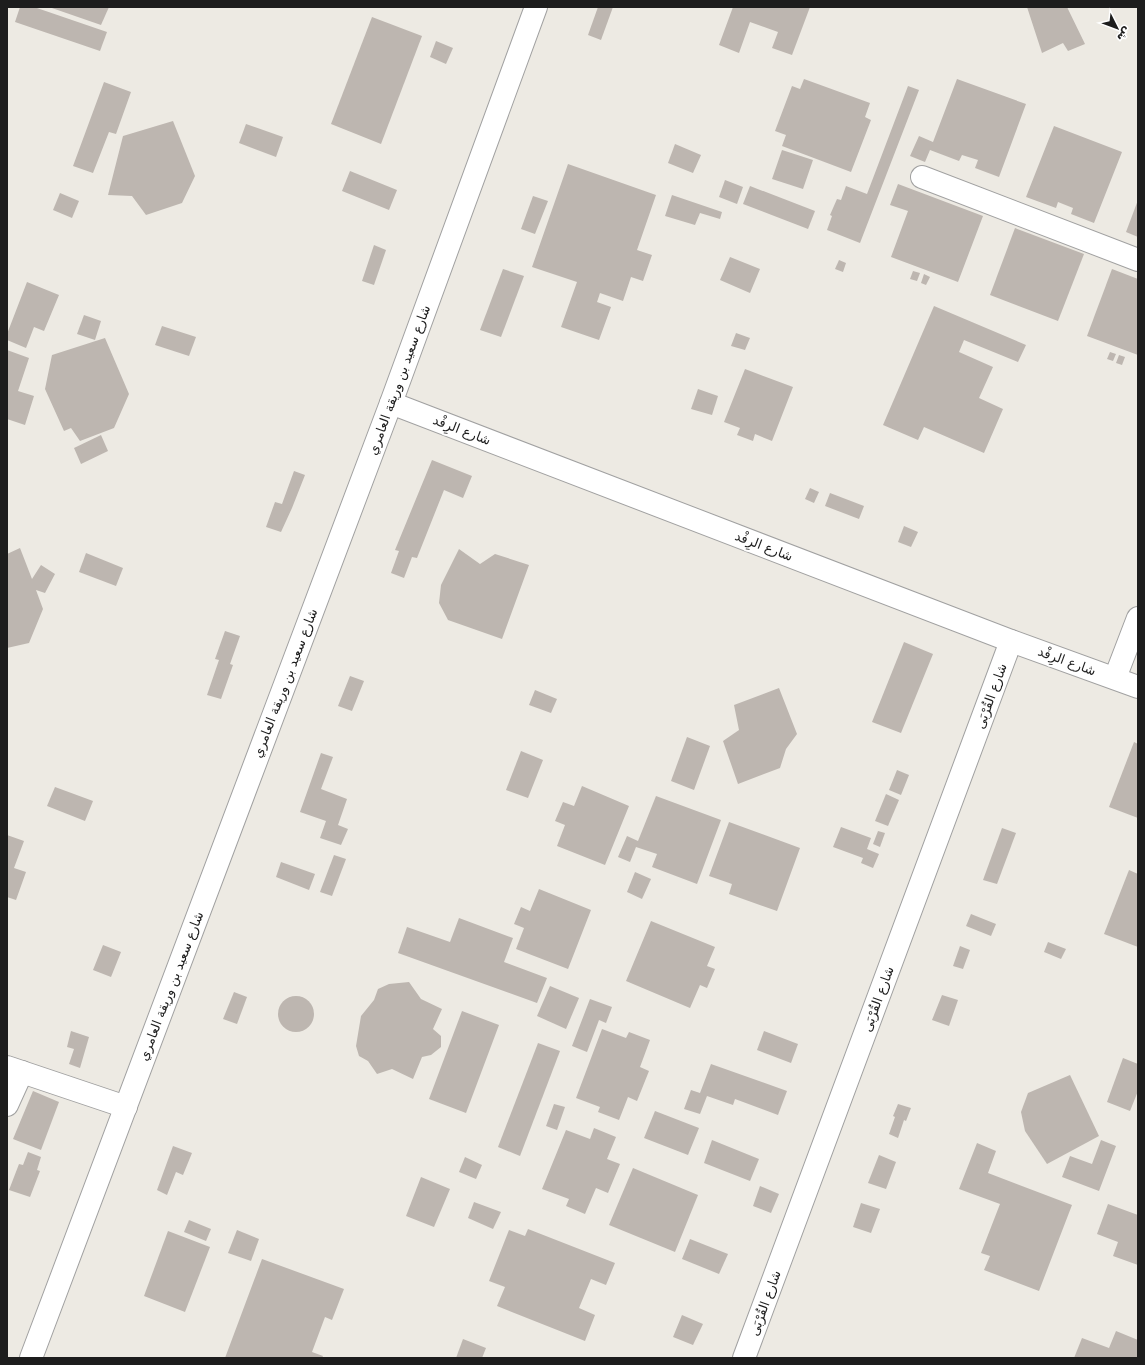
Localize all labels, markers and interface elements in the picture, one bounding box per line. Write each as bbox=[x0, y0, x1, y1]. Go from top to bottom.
north arrow bbox=[1097, 8, 1137, 48]
text: ش bbox=[1114, 24, 1134, 44]
street label: شارع سعيد بن وريقة العامري bbox=[365, 303, 434, 457]
street label: شارع الرِفْد bbox=[430, 411, 493, 450]
street label: شارع الرِفْد bbox=[732, 527, 795, 566]
street label: شارع سعيد بن وريقة العامري bbox=[250, 606, 321, 760]
street label: شارع الرِفْد bbox=[1035, 643, 1098, 680]
street label: شارع القُرْبَى bbox=[972, 661, 1011, 731]
street label: شارع سعيد بن وريقة العامري bbox=[136, 909, 207, 1063]
street label: شارع القُرْبَى bbox=[859, 964, 898, 1034]
street label: شارع القُرْبَى bbox=[746, 1268, 785, 1338]

